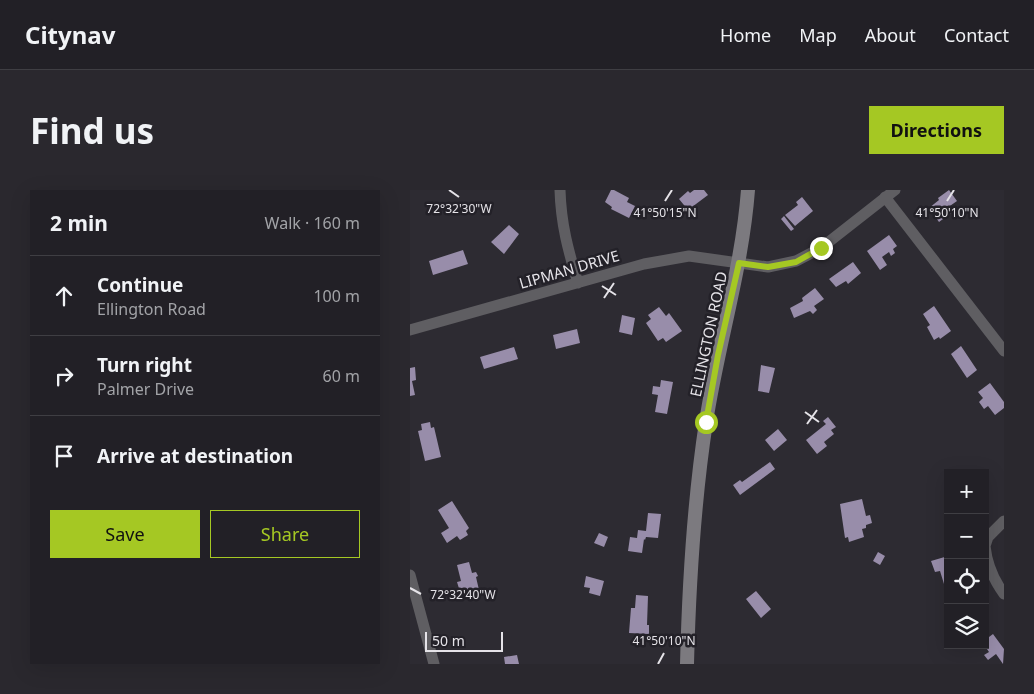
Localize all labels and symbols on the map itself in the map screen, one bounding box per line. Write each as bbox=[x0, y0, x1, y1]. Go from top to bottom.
text: 72°32'30"W bbox=[426, 200, 492, 217]
text: 41°50'15"N bbox=[633, 204, 697, 221]
text: 41°50'10"N bbox=[915, 204, 979, 221]
route end bbox=[810, 237, 833, 260]
street label: LIPMAN DRIVE bbox=[517, 245, 621, 293]
street label: ELLINGTON ROAD bbox=[685, 269, 731, 399]
route start bbox=[695, 411, 718, 434]
text: 72°32'40"W bbox=[430, 586, 496, 603]
scale bar bbox=[425, 629, 502, 652]
text: 41°50'10"N bbox=[632, 632, 696, 649]

